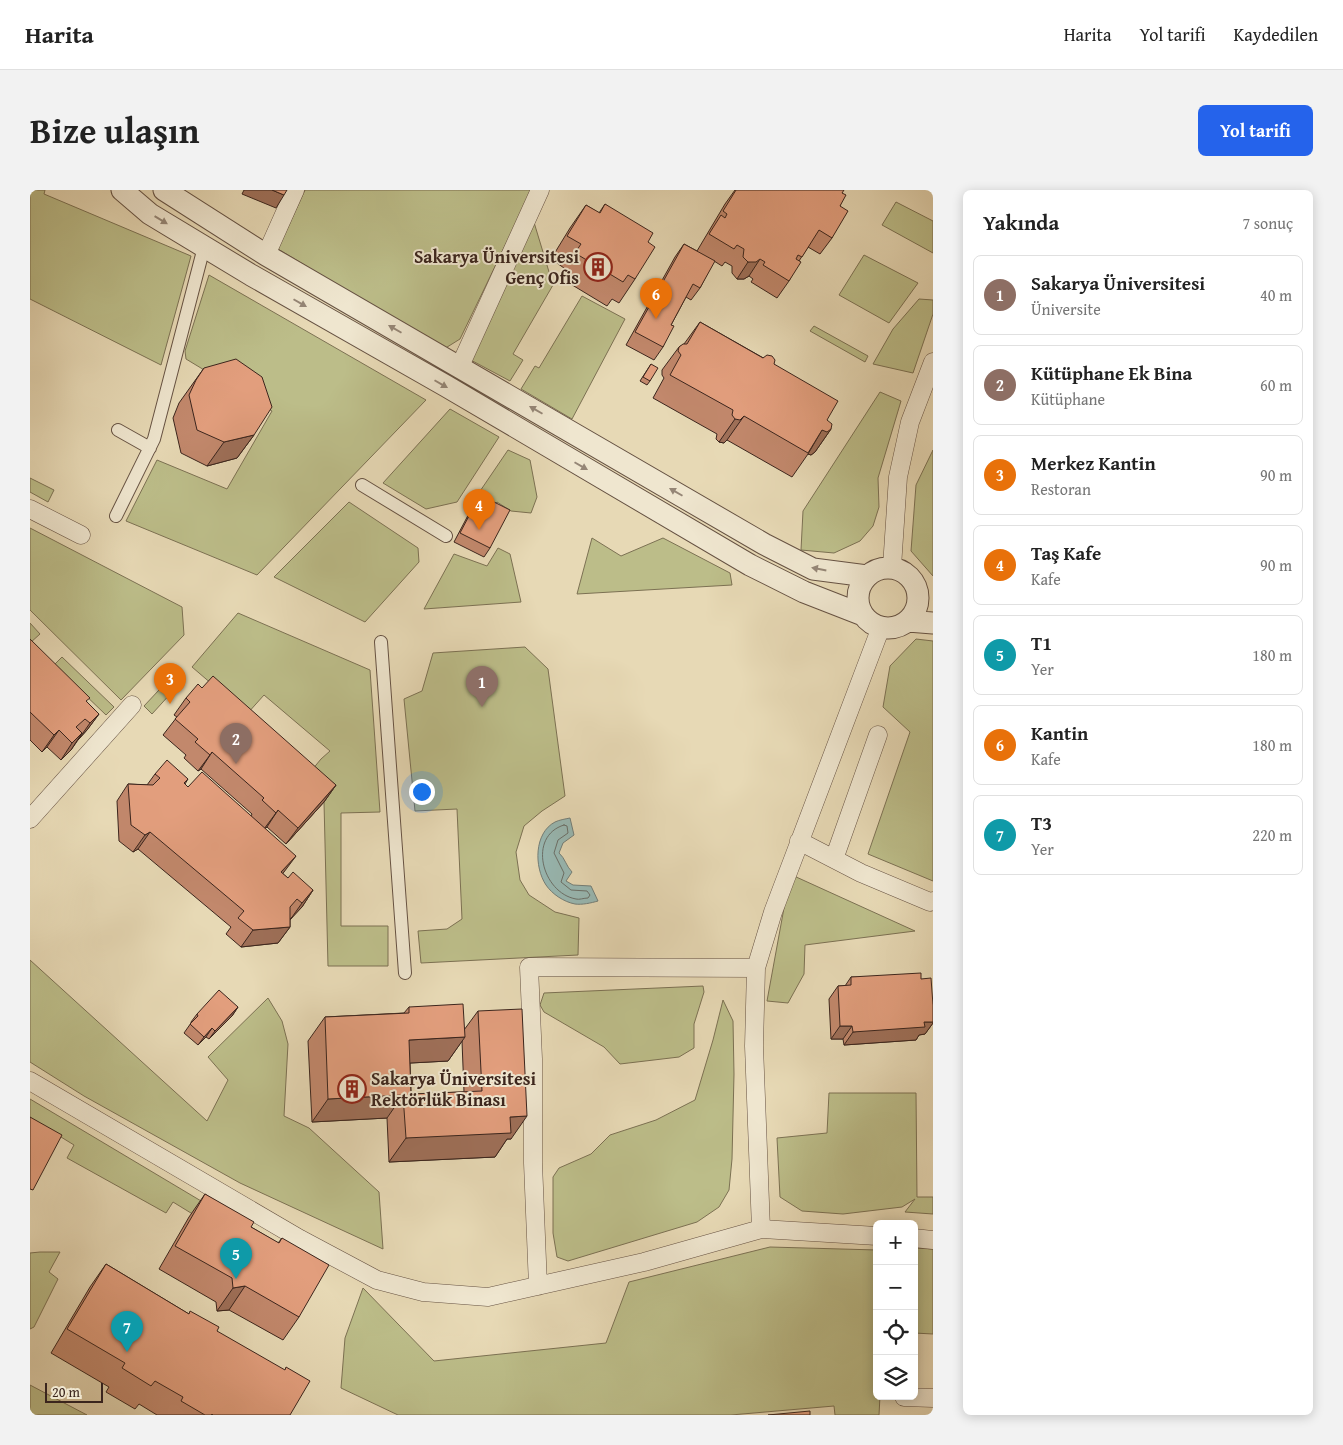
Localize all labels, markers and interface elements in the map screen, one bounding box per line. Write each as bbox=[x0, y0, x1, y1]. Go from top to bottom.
text: Harita bbox=[25, 17, 94, 52]
text: Harita bbox=[1064, 21, 1111, 48]
text: Yol tarifi bbox=[1139, 21, 1206, 48]
text: Kaydedilen bbox=[1234, 21, 1318, 48]
text: Bize ulaşın bbox=[30, 105, 200, 156]
button: Yol tarifi bbox=[1198, 105, 1313, 156]
text: Yakında bbox=[983, 207, 1059, 238]
text: 7 sonuç bbox=[1243, 211, 1293, 235]
one-way arrow bbox=[154, 215, 167, 224]
place label: Sakarya Üniversitesi Genç Ofis bbox=[414, 243, 579, 291]
building icon: Sakarya Üniversitesi Genç Ofis bbox=[583, 252, 613, 282]
text: Sakarya Üniversitesi bbox=[1031, 269, 1205, 297]
pin: 6 bbox=[640, 278, 672, 319]
text: 1 bbox=[996, 283, 1004, 307]
text: 40 m bbox=[1260, 283, 1292, 307]
text: Üniversite bbox=[1031, 297, 1101, 321]
one-way arrow bbox=[294, 299, 307, 308]
one-way arrow bbox=[388, 325, 402, 333]
text: Kütüphane Ek Bina bbox=[1031, 359, 1192, 387]
text: 2 bbox=[996, 373, 1004, 397]
text: 60 m bbox=[1260, 373, 1292, 397]
one-way arrow bbox=[435, 379, 448, 388]
text: Kütüphane bbox=[1031, 387, 1105, 411]
one-way arrow bbox=[529, 406, 542, 415]
text: Merkez Kantin bbox=[1031, 449, 1156, 477]
one-way arrow bbox=[574, 462, 589, 470]
text: 3 bbox=[996, 463, 1004, 487]
text: 90 m bbox=[1260, 463, 1292, 487]
text: Restoran bbox=[1031, 477, 1091, 501]
one-way arrow bbox=[669, 488, 682, 497]
pin: 4 bbox=[463, 489, 495, 530]
text: Taş Kafe bbox=[1031, 539, 1101, 567]
text: 4 bbox=[996, 553, 1004, 577]
text: 90 m bbox=[1260, 553, 1292, 577]
one-way arrow bbox=[811, 565, 826, 573]
text: Kafe bbox=[1031, 567, 1061, 591]
text: T1 bbox=[1031, 629, 1052, 657]
text: 5 bbox=[996, 643, 1004, 667]
text: 180 m bbox=[1252, 643, 1292, 667]
text: Yer bbox=[1031, 657, 1054, 681]
pin: 3 bbox=[154, 663, 186, 704]
pin: 1 bbox=[466, 666, 498, 707]
text: Kantin bbox=[1031, 719, 1088, 747]
pin: 2 bbox=[220, 723, 252, 764]
text: 6 bbox=[996, 733, 1004, 757]
text: 180 m bbox=[1252, 733, 1292, 757]
text: Kafe bbox=[1031, 747, 1061, 771]
your location bbox=[409, 779, 435, 805]
text: T3 bbox=[1031, 809, 1052, 837]
text: 7 bbox=[996, 823, 1004, 847]
text: 220 m bbox=[1252, 823, 1292, 847]
text: Yer bbox=[1031, 837, 1054, 861]
place label: Sakarya Üniversitesi Rektörlük Binası bbox=[371, 1065, 537, 1113]
building icon: Sakarya Üniversitesi Rektörlük Binası bbox=[337, 1074, 367, 1104]
map controls bbox=[873, 1220, 918, 1400]
button: + bbox=[873, 1220, 918, 1265]
pin: 5 bbox=[220, 1238, 252, 1279]
button: − bbox=[873, 1265, 918, 1310]
button: locate bbox=[873, 1310, 918, 1355]
pin: 7 bbox=[111, 1311, 143, 1352]
button: layers bbox=[873, 1355, 918, 1400]
scale bar bbox=[45, 1380, 102, 1403]
text: 20 m bbox=[52, 1382, 80, 1402]

